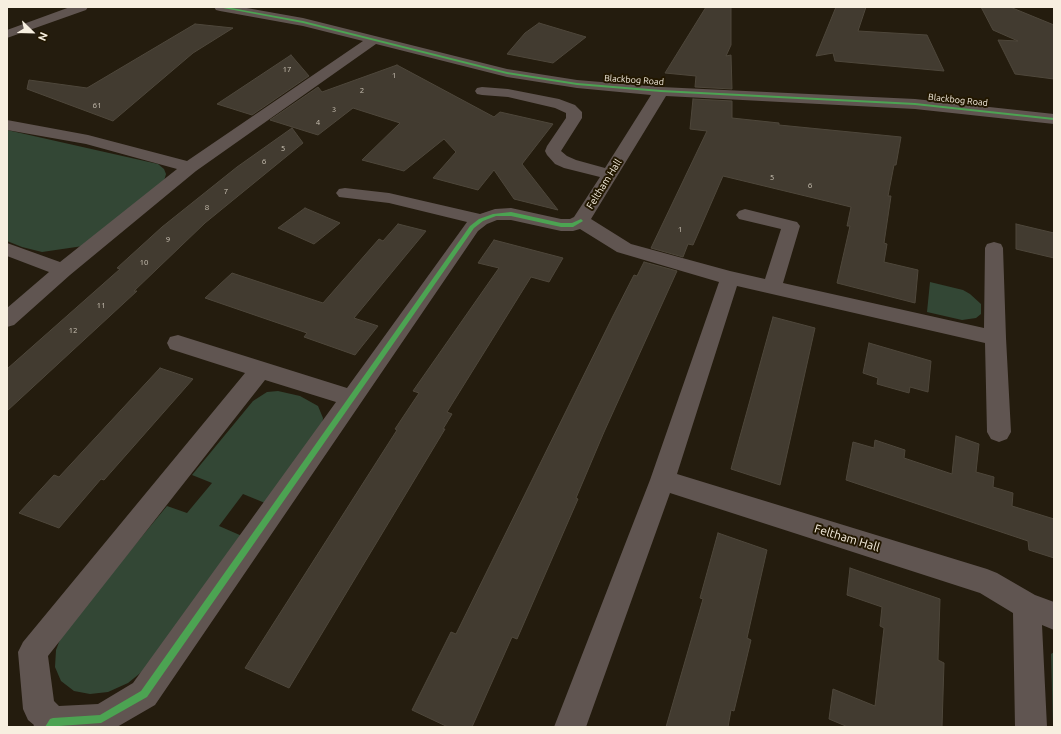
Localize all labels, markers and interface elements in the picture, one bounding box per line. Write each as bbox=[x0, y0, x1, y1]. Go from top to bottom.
north arrow bbox=[12, 12, 52, 52]
text: N bbox=[36, 31, 50, 43]
house number: 17 bbox=[282, 64, 292, 74]
house number: 1 bbox=[392, 70, 396, 80]
street label: Blackbog Road bbox=[604, 73, 664, 87]
house number: 2 bbox=[360, 85, 364, 95]
street label: Blackbog Road bbox=[928, 91, 988, 109]
house number: 61 bbox=[92, 100, 102, 110]
house number: 3 bbox=[332, 104, 336, 114]
house number: 4 bbox=[316, 117, 320, 127]
house number: 5 bbox=[281, 143, 285, 153]
house number: 6 bbox=[262, 156, 266, 166]
street label: Feltham Hall bbox=[584, 157, 624, 211]
house number: 5 bbox=[770, 172, 774, 182]
house number: 6 bbox=[808, 180, 812, 190]
house number: 7 bbox=[224, 186, 228, 196]
house number: 8 bbox=[205, 202, 209, 212]
house number: 1 bbox=[678, 224, 682, 234]
house number: 9 bbox=[166, 234, 170, 244]
house number: 10 bbox=[139, 257, 149, 267]
house number: 11 bbox=[96, 300, 106, 310]
house number: 12 bbox=[68, 325, 78, 335]
street label: Feltham Hall bbox=[813, 521, 881, 555]

